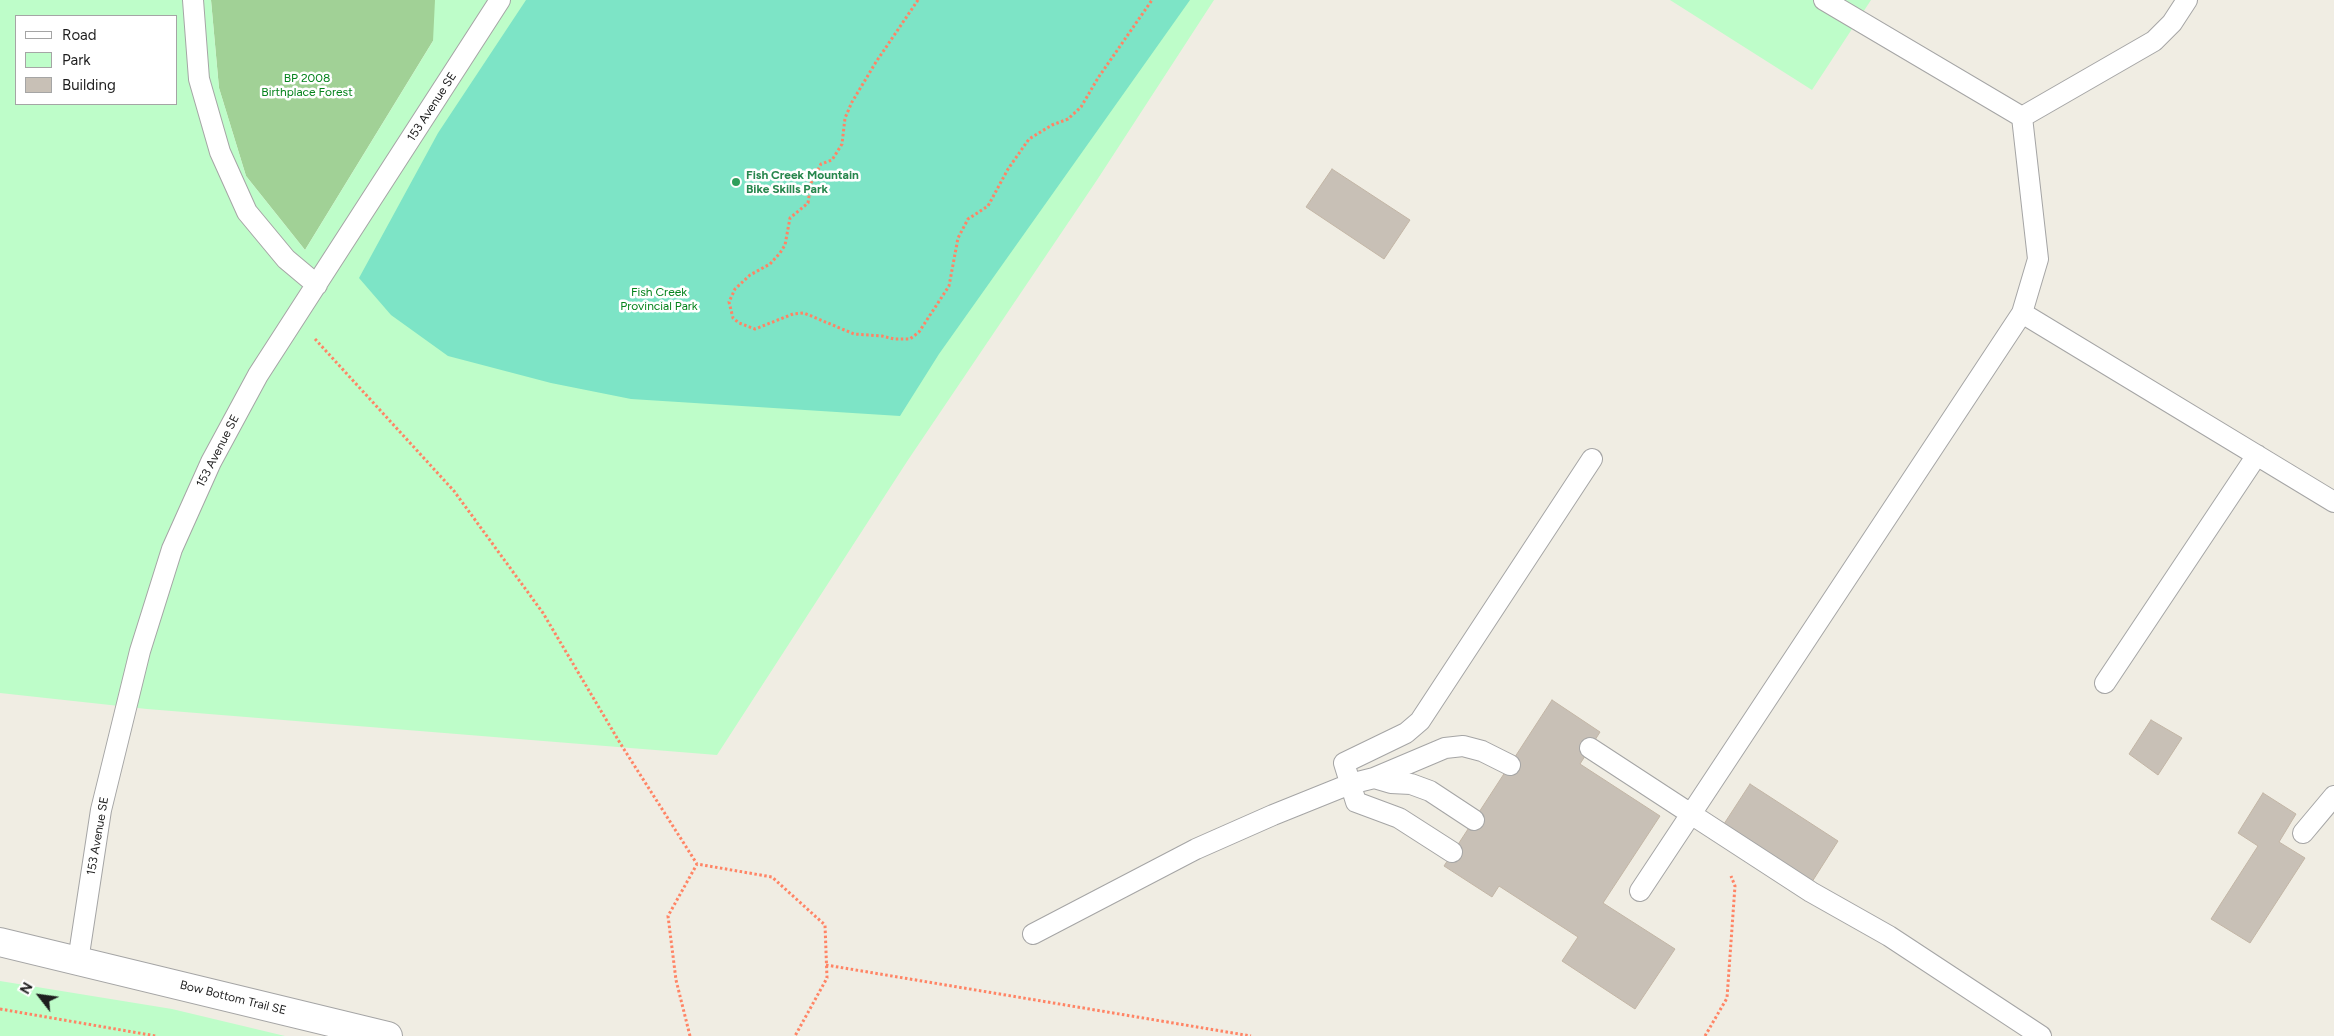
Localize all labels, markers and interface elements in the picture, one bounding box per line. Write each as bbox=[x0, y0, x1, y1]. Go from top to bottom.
legend bbox=[15, 15, 178, 105]
text: Road bbox=[62, 26, 97, 44]
text: Park bbox=[62, 51, 91, 69]
street label: 153 Avenue SE bbox=[404, 70, 460, 144]
park label: BP 2008 Birthplace Forest bbox=[261, 71, 353, 99]
text: Building bbox=[62, 76, 116, 94]
place label: Fish Creek Mountain Bike Skills Park bbox=[746, 168, 859, 196]
marker: Fish Creek Mountain Bike Skills Park bbox=[730, 176, 742, 188]
park label: Fish Creek Provincial Park bbox=[620, 285, 698, 313]
street label: 153 Avenue SE bbox=[194, 412, 242, 490]
street label: 153 Avenue SE bbox=[84, 796, 112, 876]
north arrow bbox=[15, 971, 65, 1021]
street label: Bow Bottom Trail SE bbox=[178, 978, 288, 1018]
text: N bbox=[17, 979, 37, 997]

